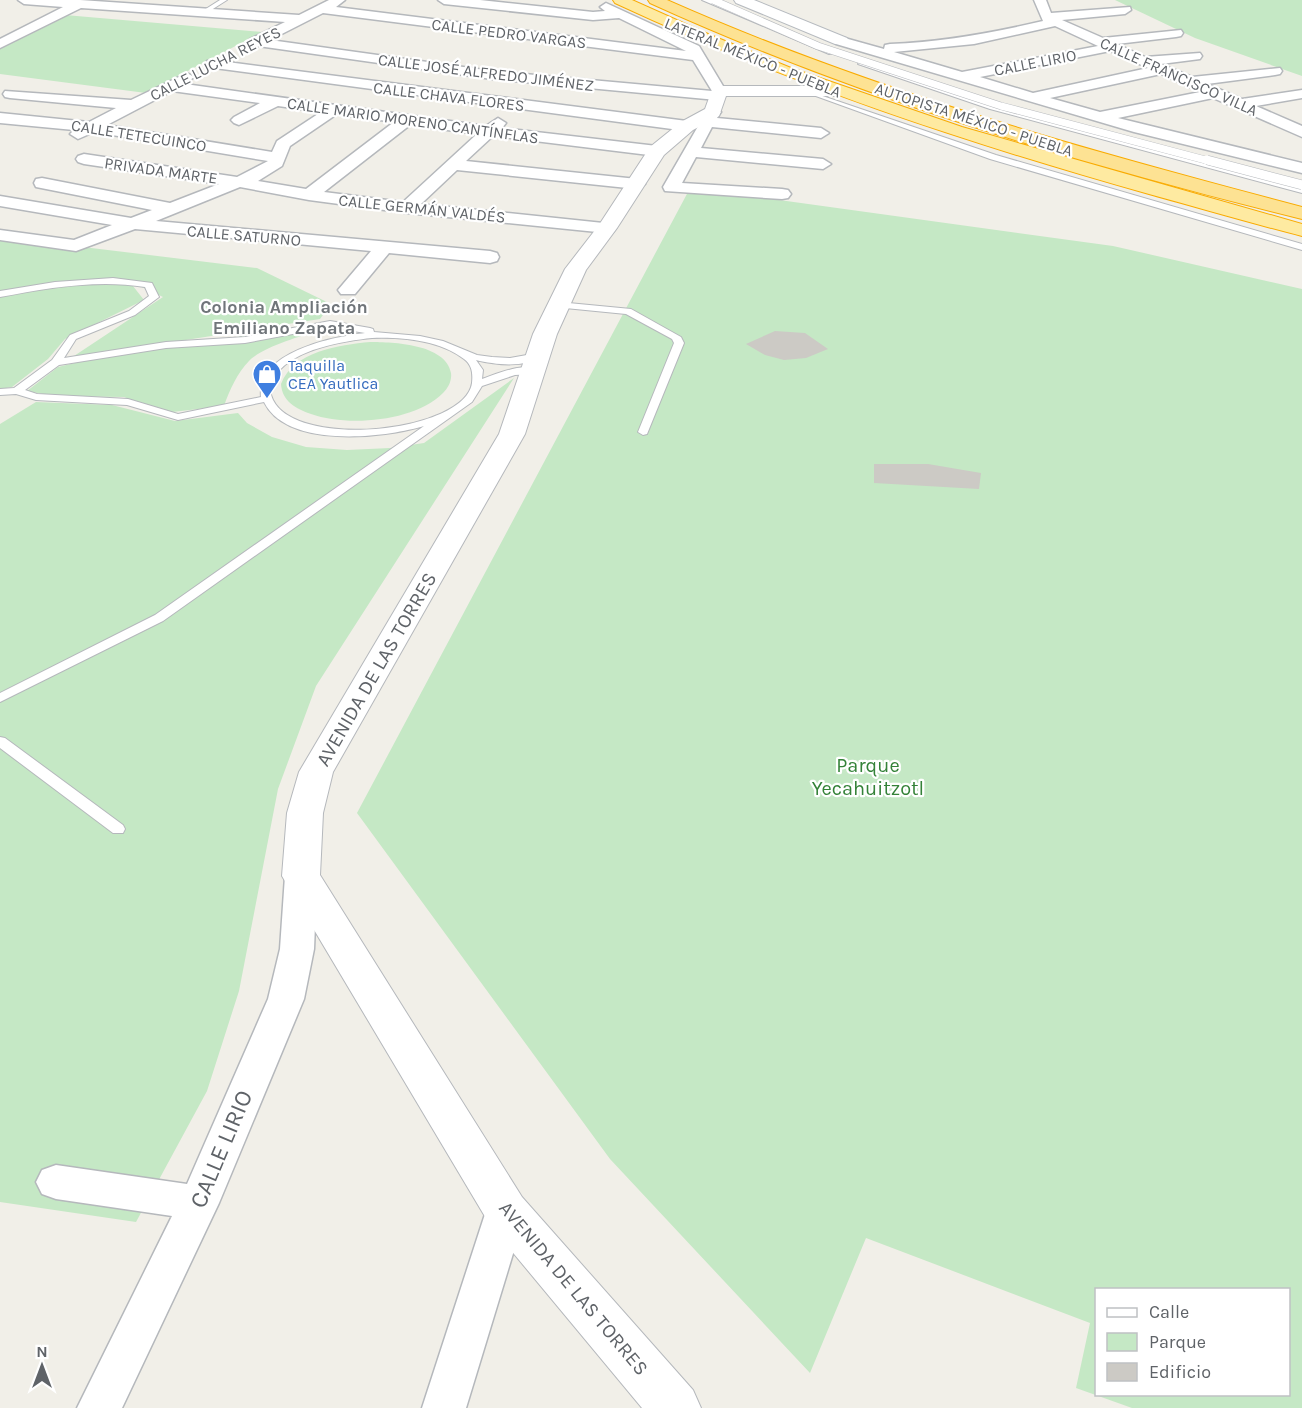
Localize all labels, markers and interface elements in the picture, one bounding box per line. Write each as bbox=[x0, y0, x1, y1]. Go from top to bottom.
street label: LATERAL MÉXICO - PUEBLA bbox=[662, 13, 844, 102]
street label: CALLE PEDRO VARGAS bbox=[430, 15, 587, 52]
street label: CALLE LUCHA REYES bbox=[147, 22, 284, 105]
street label: CALLE FRANCISCO VILLA bbox=[1097, 33, 1261, 120]
street label: CALLE LIRIO bbox=[992, 45, 1078, 80]
street label: CALLE JOSÉ ALFREDO JIMÉNEZ bbox=[377, 50, 595, 95]
street label: CALLE CHAVA FLORES bbox=[372, 78, 526, 115]
street label: AUTOPISTA MÉXICO - PUEBLA bbox=[873, 78, 1075, 160]
street label: CALLE MARIO MORENO CANTÍNFLAS bbox=[286, 93, 540, 148]
street label: CALLE TETECUINCO bbox=[70, 115, 208, 156]
street label: PRIVADA MARTE bbox=[103, 153, 219, 188]
street label: CALLE GERMÁN VALDÉS bbox=[338, 190, 506, 227]
street label: CALLE SATURNO bbox=[186, 221, 302, 250]
district label: Colonia Ampliación Emiliano Zapata bbox=[200, 296, 368, 339]
place label: Taquilla CEA Yautlica bbox=[288, 356, 378, 393]
shop icon: Taquilla CEA Yautlica bbox=[251, 358, 283, 400]
street label: AVENIDA DE LAS TORRES bbox=[312, 568, 441, 770]
park label: Parque Yecahuitzotl bbox=[812, 754, 924, 800]
street label: CALLE LIRIO bbox=[184, 1086, 258, 1212]
street label: AVENIDA DE LAS TORRES bbox=[494, 1197, 653, 1380]
legend bbox=[1095, 1288, 1290, 1396]
text: Calle bbox=[1149, 1301, 1189, 1323]
text: Parque bbox=[1149, 1331, 1206, 1353]
north arrow bbox=[12, 1336, 72, 1396]
text: N bbox=[36, 1342, 48, 1361]
text: Edificio bbox=[1149, 1361, 1211, 1383]

